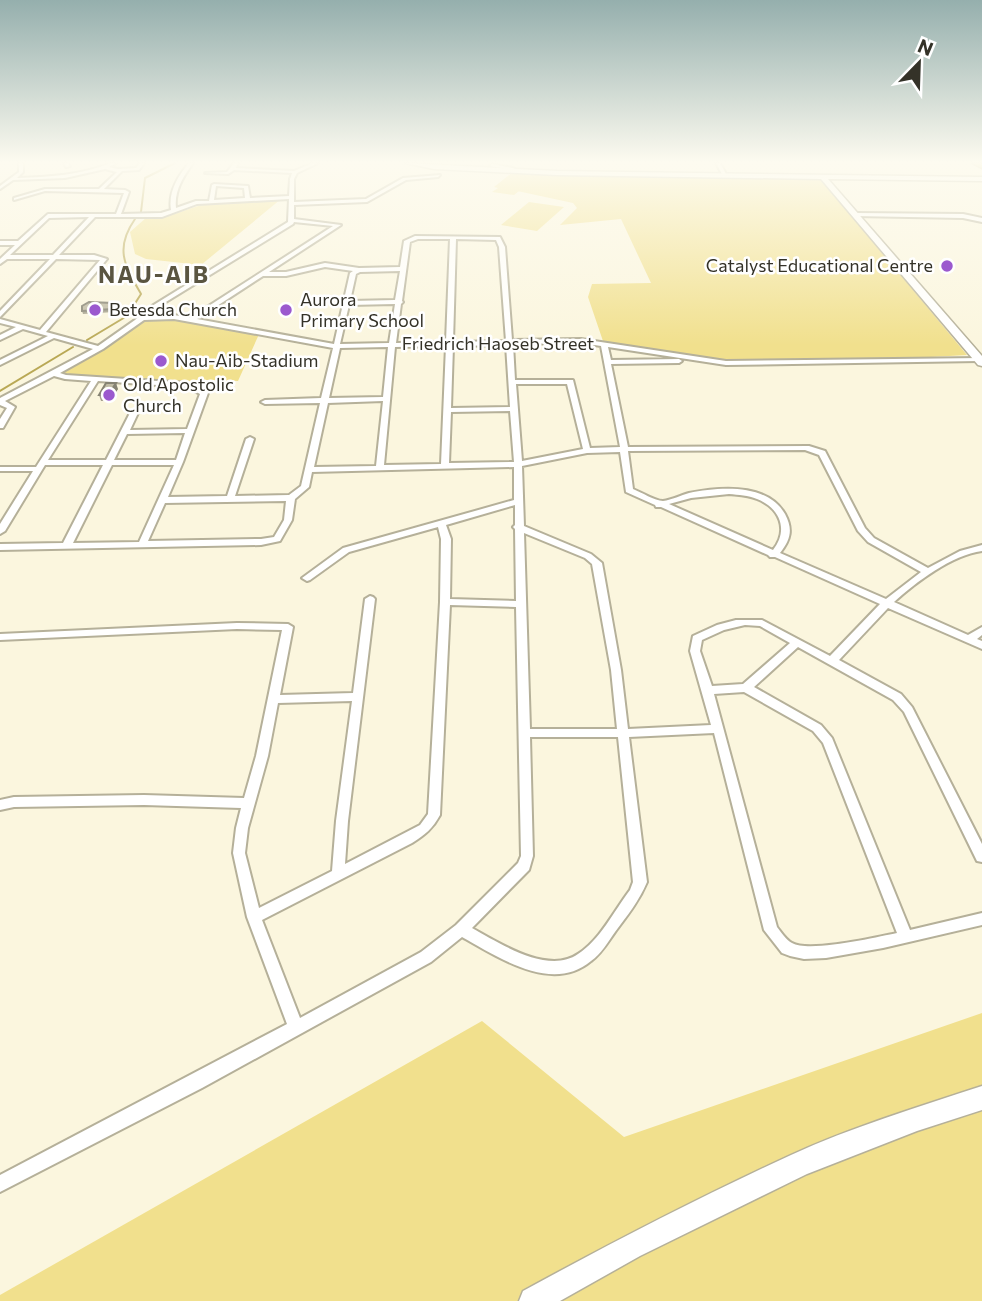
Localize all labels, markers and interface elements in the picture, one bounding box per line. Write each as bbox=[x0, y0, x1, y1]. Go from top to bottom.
north arrow bbox=[884, 28, 954, 98]
text: N bbox=[915, 34, 937, 60]
place label: Catalyst Educational Centre bbox=[706, 254, 933, 276]
marker: Catalyst Educational Centre bbox=[939, 258, 955, 274]
district label: NAU-AIB bbox=[98, 260, 210, 288]
place label: Aurora Primary School bbox=[300, 288, 424, 331]
place label: Betesda Church bbox=[109, 298, 237, 320]
marker: Betesda Church bbox=[87, 302, 103, 318]
marker: Aurora Primary School bbox=[278, 302, 294, 318]
street label: Friedrich Haoseb Street bbox=[402, 332, 594, 354]
place label: Nau-Aib-Stadium bbox=[175, 349, 319, 371]
marker: Nau-Aib-Stadium bbox=[153, 353, 169, 369]
place label: Old Apostolic Church bbox=[123, 373, 234, 416]
marker: Old Apostolic Church bbox=[101, 387, 117, 403]

